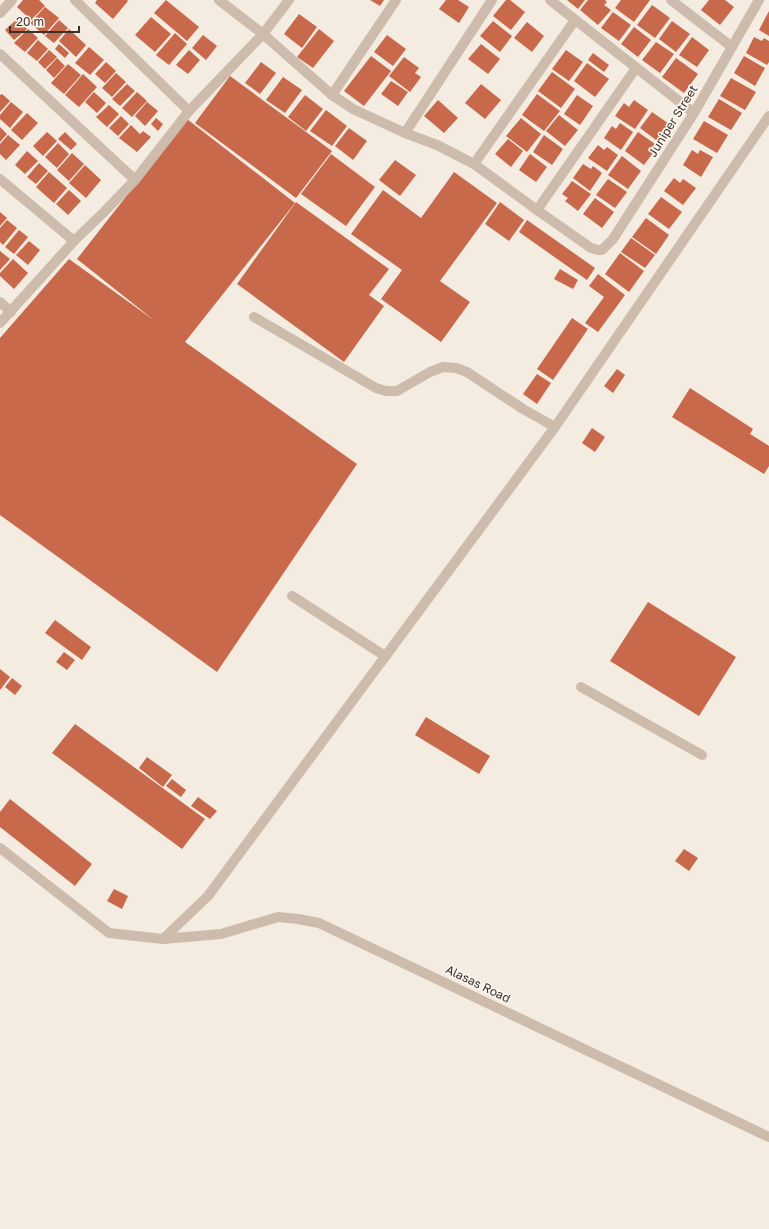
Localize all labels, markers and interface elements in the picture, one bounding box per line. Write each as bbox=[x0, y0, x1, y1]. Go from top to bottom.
scale bar bbox=[10, 8, 79, 34]
text: 20 m bbox=[16, 14, 44, 29]
street label: Juniper Street bbox=[644, 82, 701, 160]
street label: Alasas Road bbox=[443, 961, 513, 1006]

